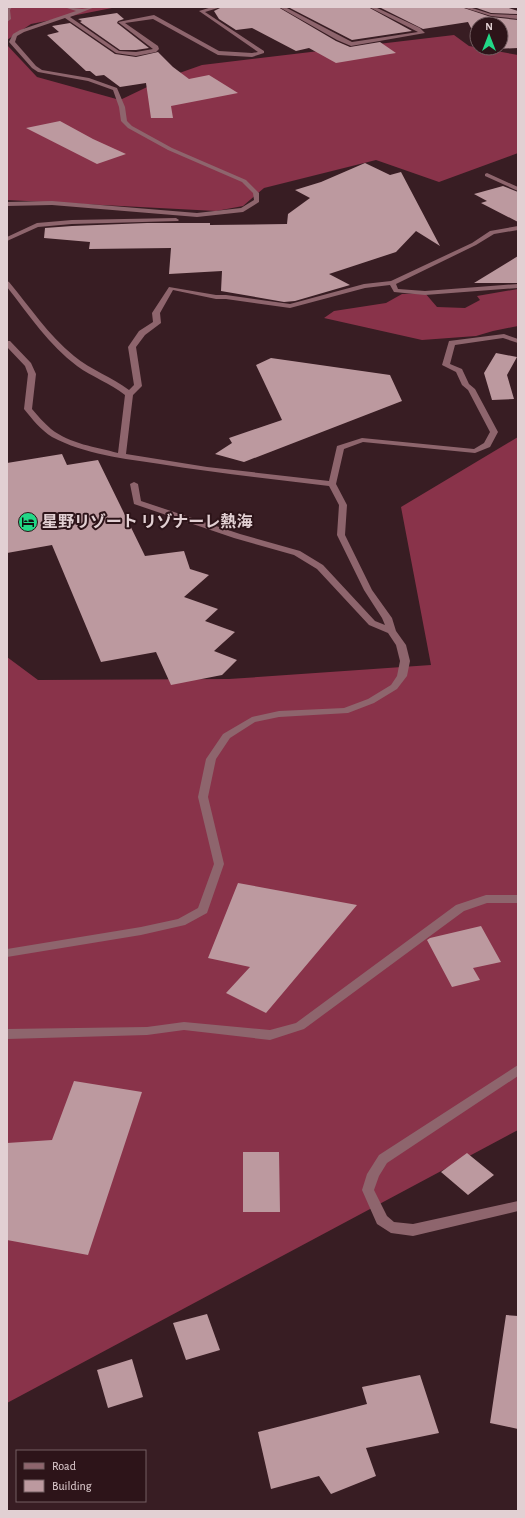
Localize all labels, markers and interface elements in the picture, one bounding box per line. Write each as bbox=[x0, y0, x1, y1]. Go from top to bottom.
north arrow bbox=[469, 16, 509, 56]
text: N bbox=[485, 21, 493, 32]
hotel icon: 星野リゾート リゾナーレ熱海 bbox=[17, 511, 39, 533]
place label: 星野リゾート リゾナーレ熱海 bbox=[42, 512, 252, 530]
legend bbox=[16, 1450, 146, 1502]
text: Road bbox=[52, 1460, 76, 1472]
text: Building bbox=[52, 1480, 92, 1492]

